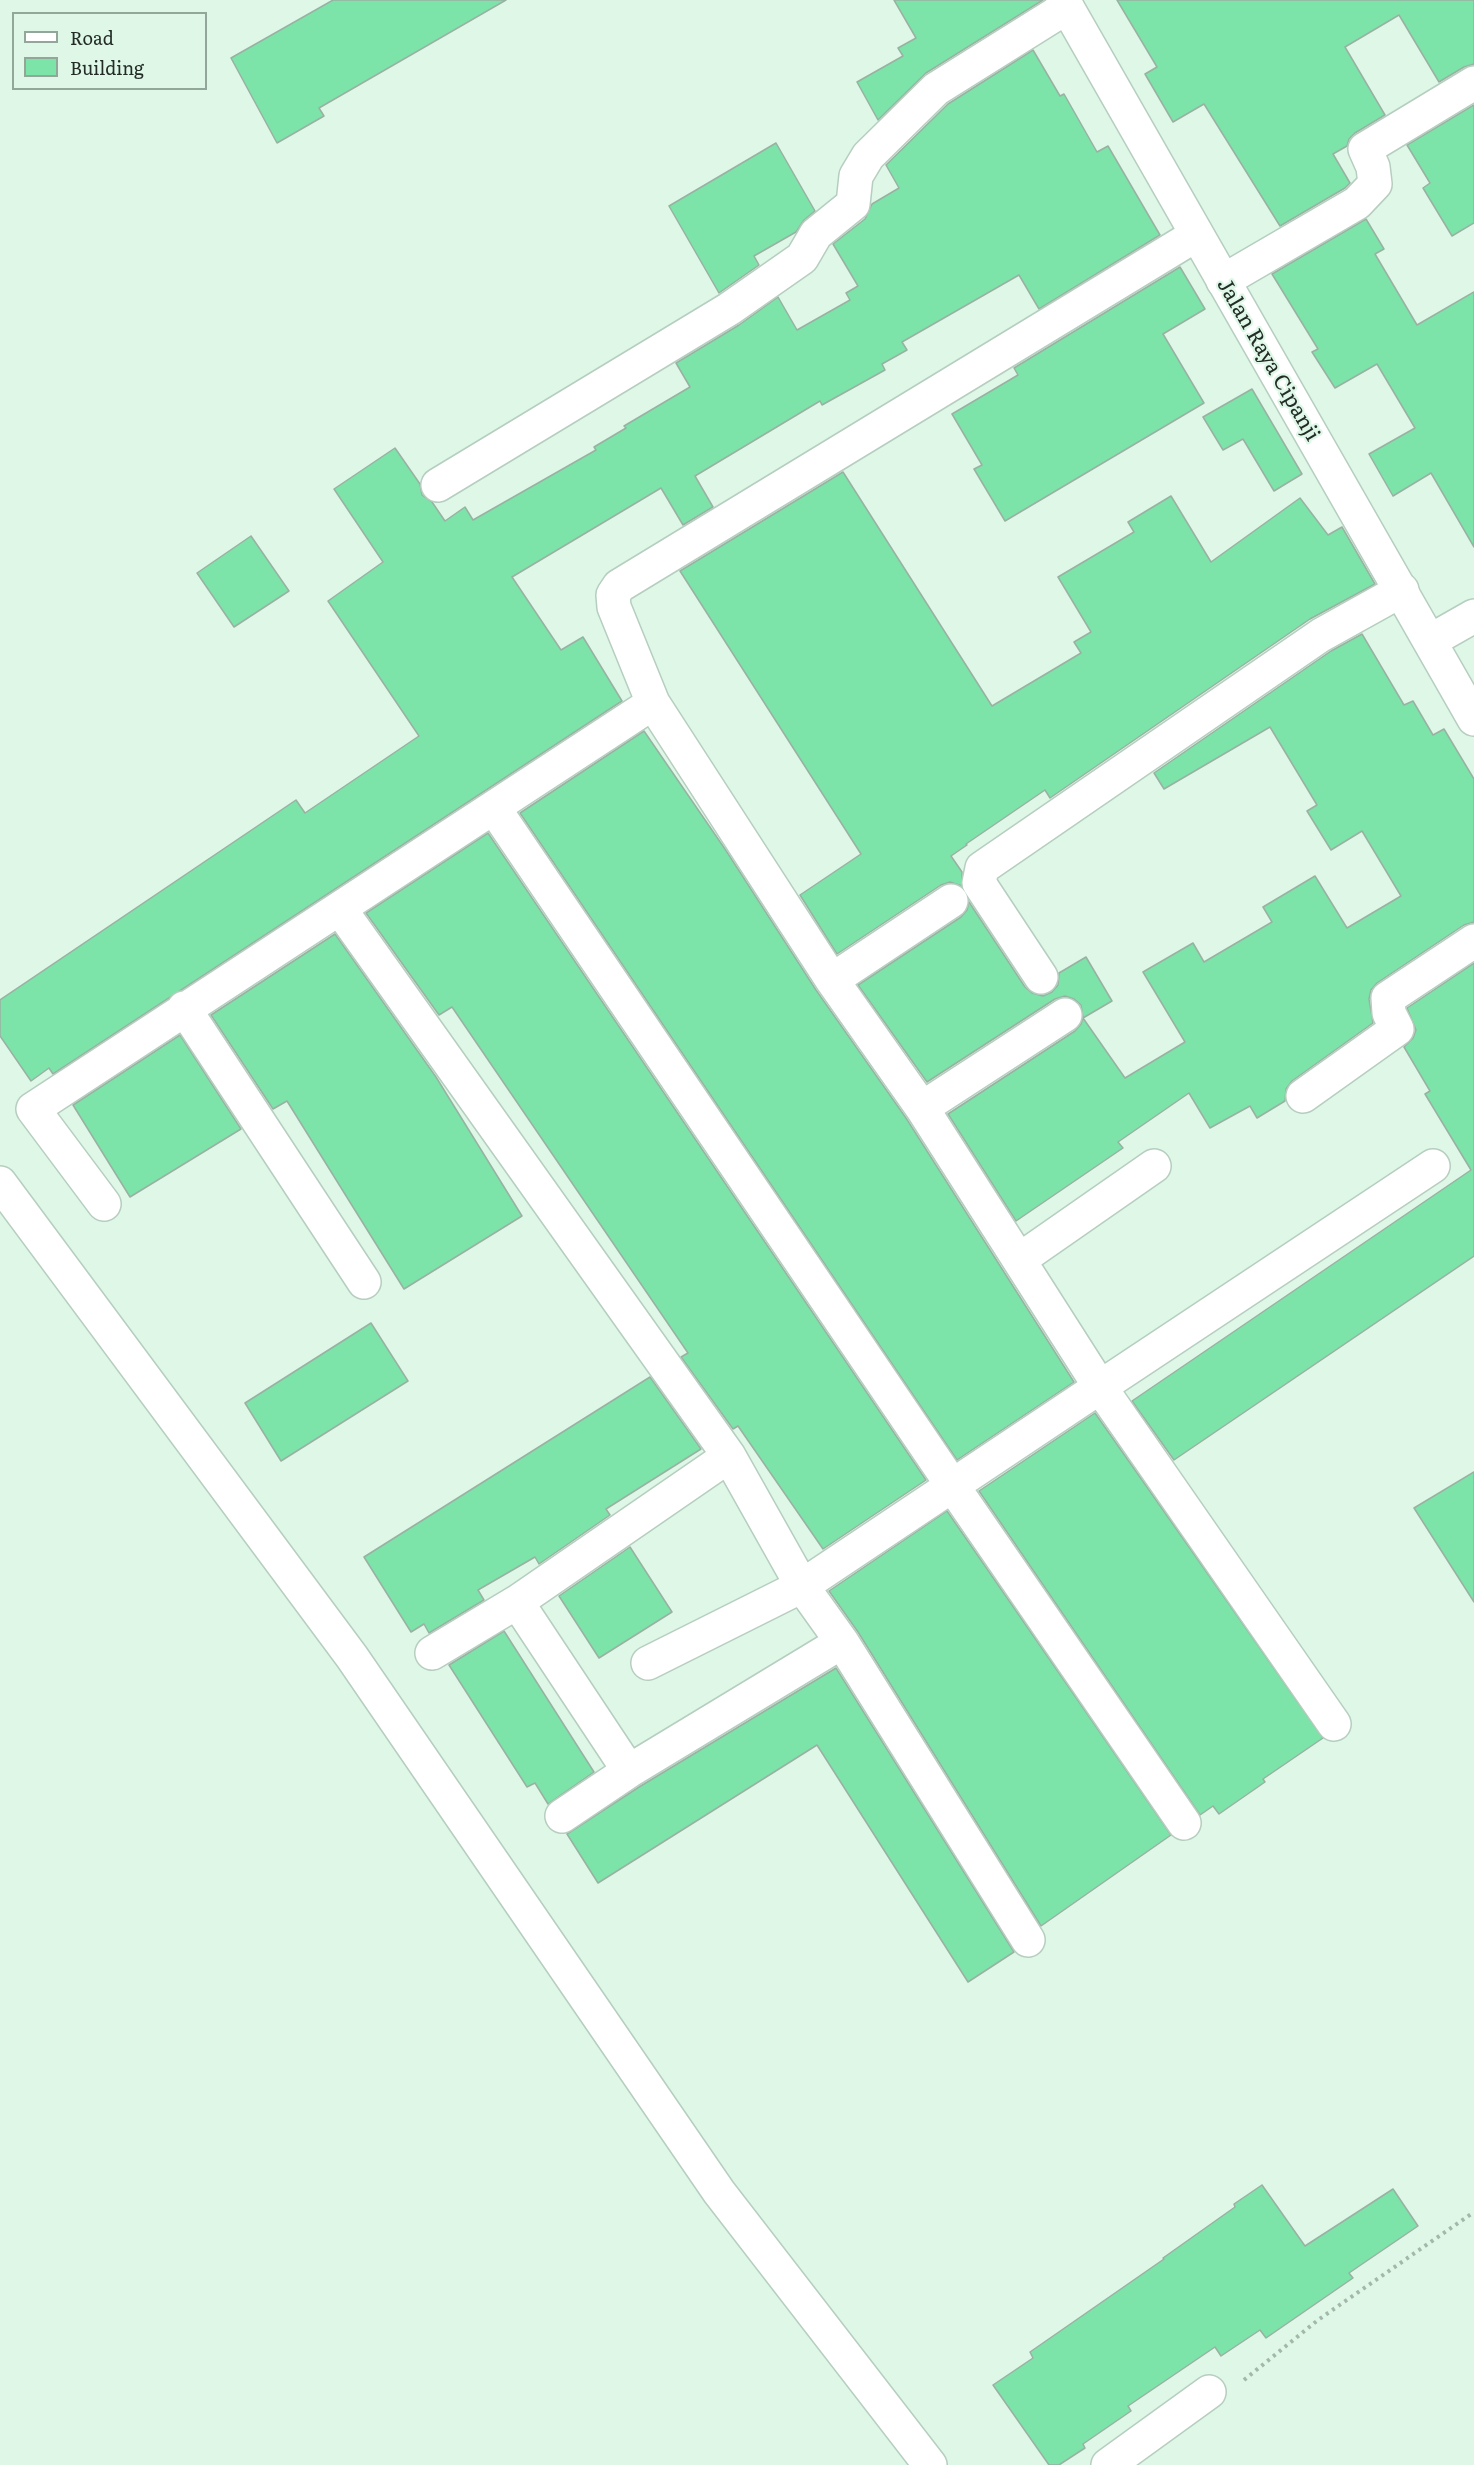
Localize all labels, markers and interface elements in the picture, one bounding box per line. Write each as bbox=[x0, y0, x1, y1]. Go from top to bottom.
legend bbox=[12, 12, 207, 90]
text: Road bbox=[70, 24, 114, 51]
text: Building bbox=[70, 54, 144, 81]
street label: Jalan Raya Cipanji bbox=[1211, 274, 1325, 446]

